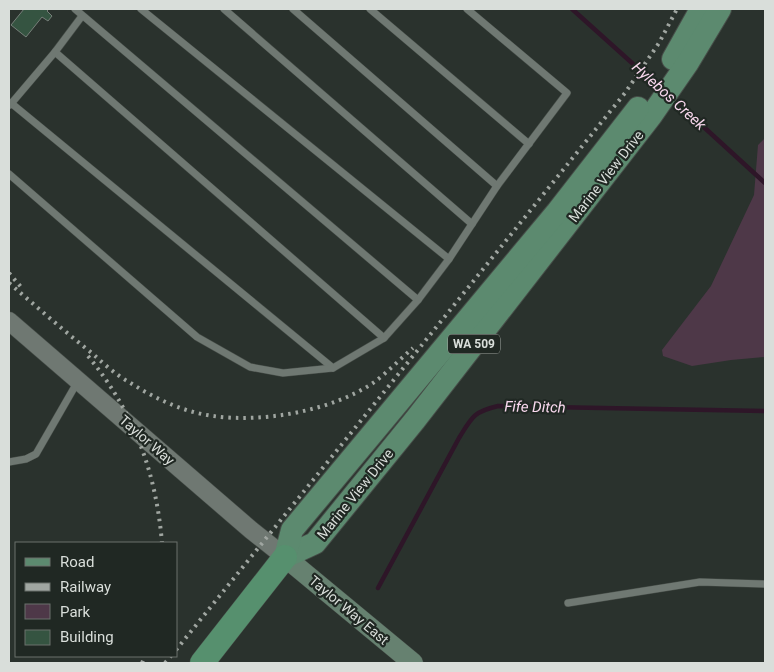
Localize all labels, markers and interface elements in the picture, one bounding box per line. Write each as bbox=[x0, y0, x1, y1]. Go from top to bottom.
water label: Hylebos Creek bbox=[628, 58, 710, 134]
street label: Marine View Drive bbox=[565, 127, 647, 225]
road number: WA 509 bbox=[448, 334, 500, 354]
water label: Fife Ditch bbox=[504, 397, 566, 417]
street label: Taylor Way bbox=[116, 412, 178, 468]
street label: Marine View Drive bbox=[314, 446, 396, 542]
legend bbox=[15, 542, 178, 657]
text: Road bbox=[60, 553, 94, 571]
street label: Taylor Way East bbox=[306, 572, 392, 648]
text: Railway bbox=[60, 578, 111, 596]
text: Park bbox=[60, 603, 91, 621]
text: Building bbox=[60, 628, 114, 646]

